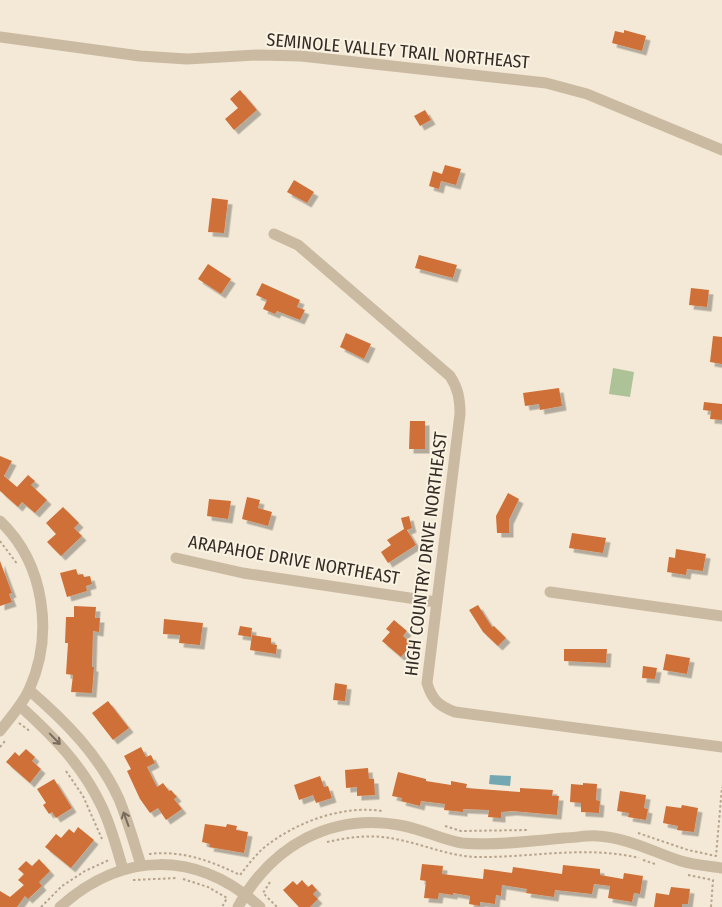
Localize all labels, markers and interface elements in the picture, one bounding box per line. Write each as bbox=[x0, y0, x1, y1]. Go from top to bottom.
street label: SEMINOLE VALLEY TRAIL NORTHEAST bbox=[266, 29, 531, 74]
street label: HIGH COUNTRY DRIVE NORTHEAST bbox=[400, 430, 452, 677]
street label: ARAPAHOE DRIVE NORTHEAST bbox=[187, 531, 402, 590]
one-way arrow bbox=[49, 733, 61, 746]
one-way arrow bbox=[121, 812, 130, 827]

